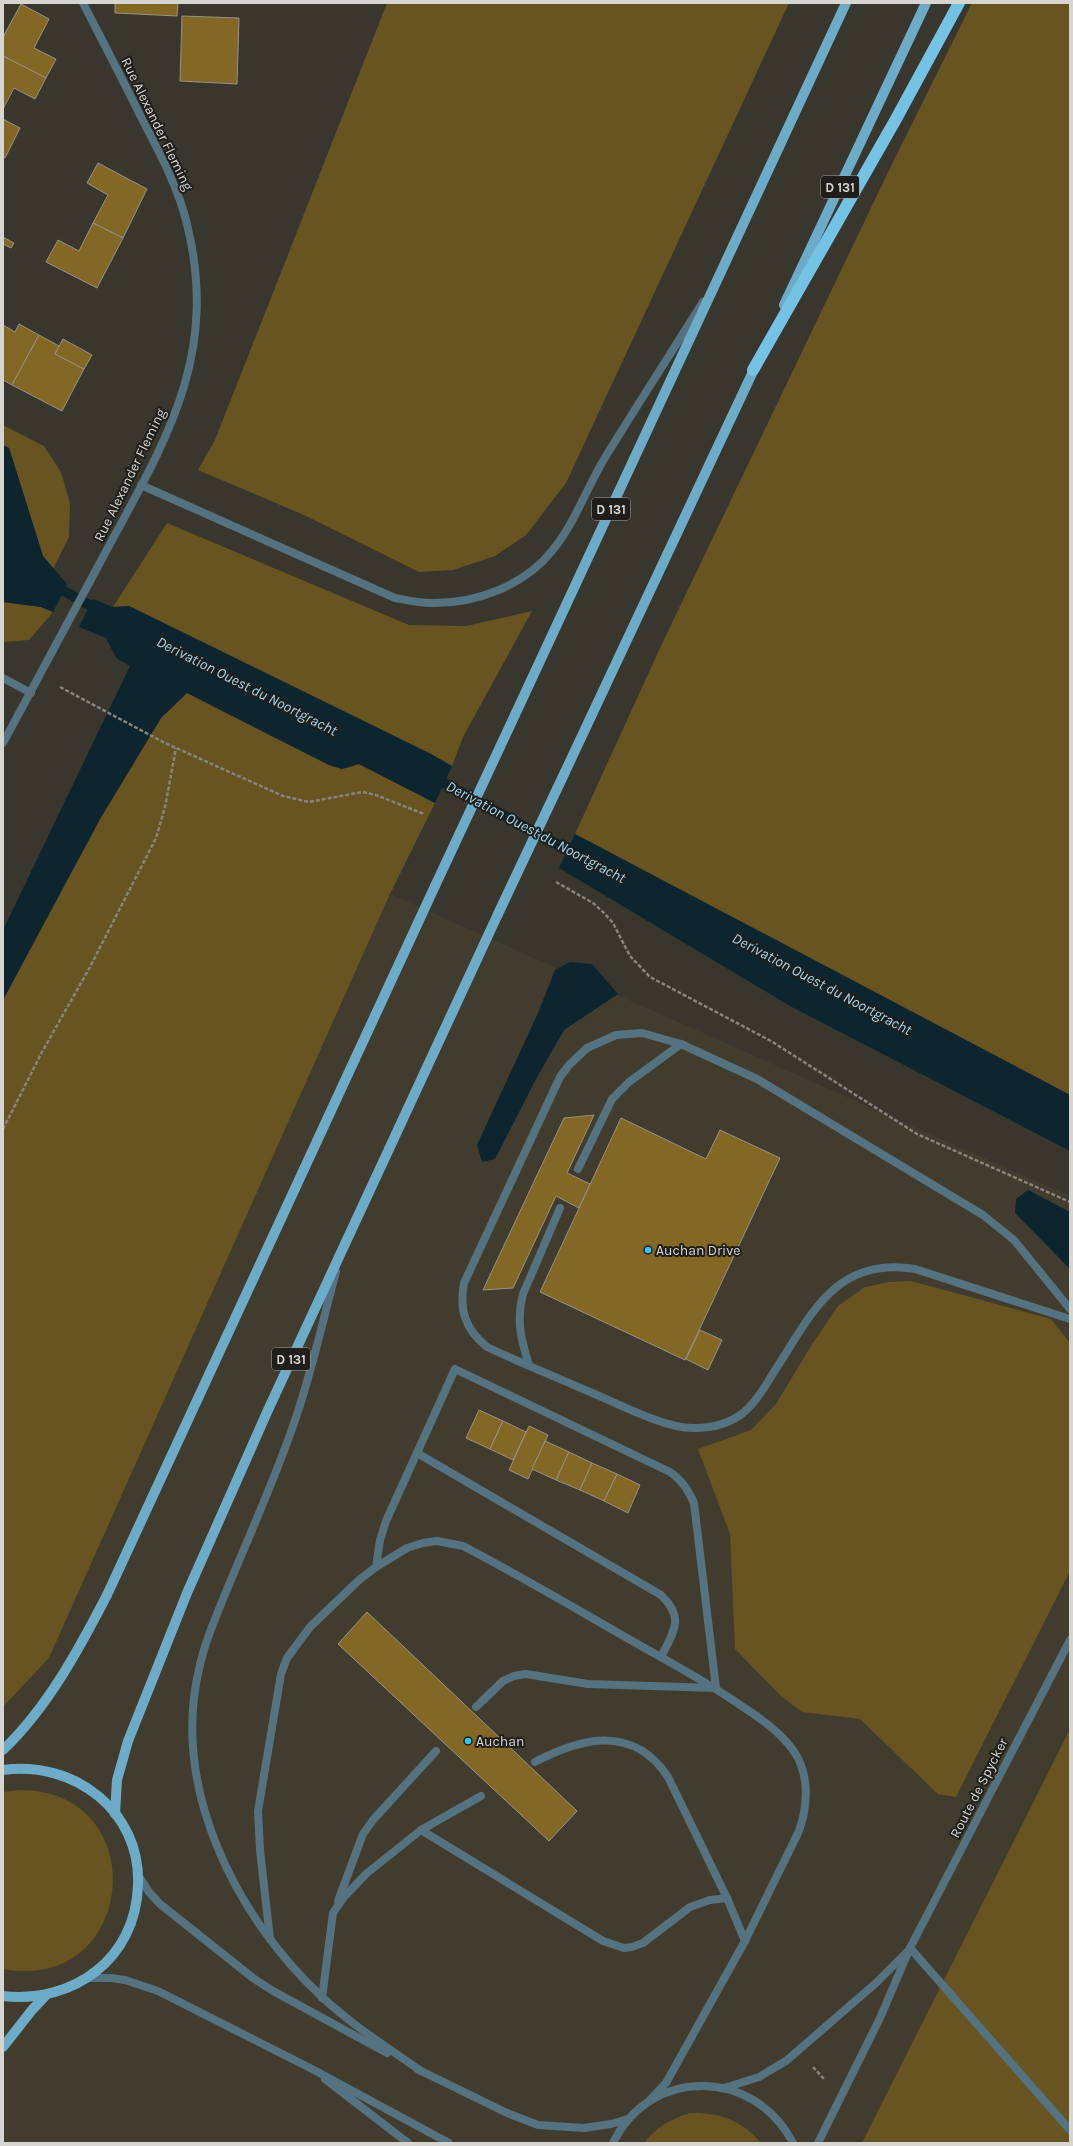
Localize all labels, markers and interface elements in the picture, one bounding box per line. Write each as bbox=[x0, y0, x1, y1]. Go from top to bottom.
street label: Rue Alexander Fleming bbox=[117, 55, 197, 193]
road number: D 131 bbox=[821, 176, 859, 198]
street label: Rue Alexander Fleming bbox=[90, 406, 170, 544]
road number: D 131 bbox=[592, 498, 630, 520]
water label: Derivation Ouest du Noortgracht bbox=[154, 632, 341, 740]
water label: Derivation Ouest du Noortgracht bbox=[443, 777, 630, 887]
water label: Derivation Ouest du Noortgracht bbox=[729, 929, 916, 1039]
place label: Auchan Drive bbox=[656, 1242, 740, 1259]
marker: Auchan Drive bbox=[643, 1245, 653, 1255]
road number: D 131 bbox=[272, 1348, 310, 1370]
place label: Auchan bbox=[476, 1733, 524, 1750]
street label: Route de Spycker bbox=[946, 1734, 1012, 1841]
marker: Auchan bbox=[463, 1736, 473, 1746]

